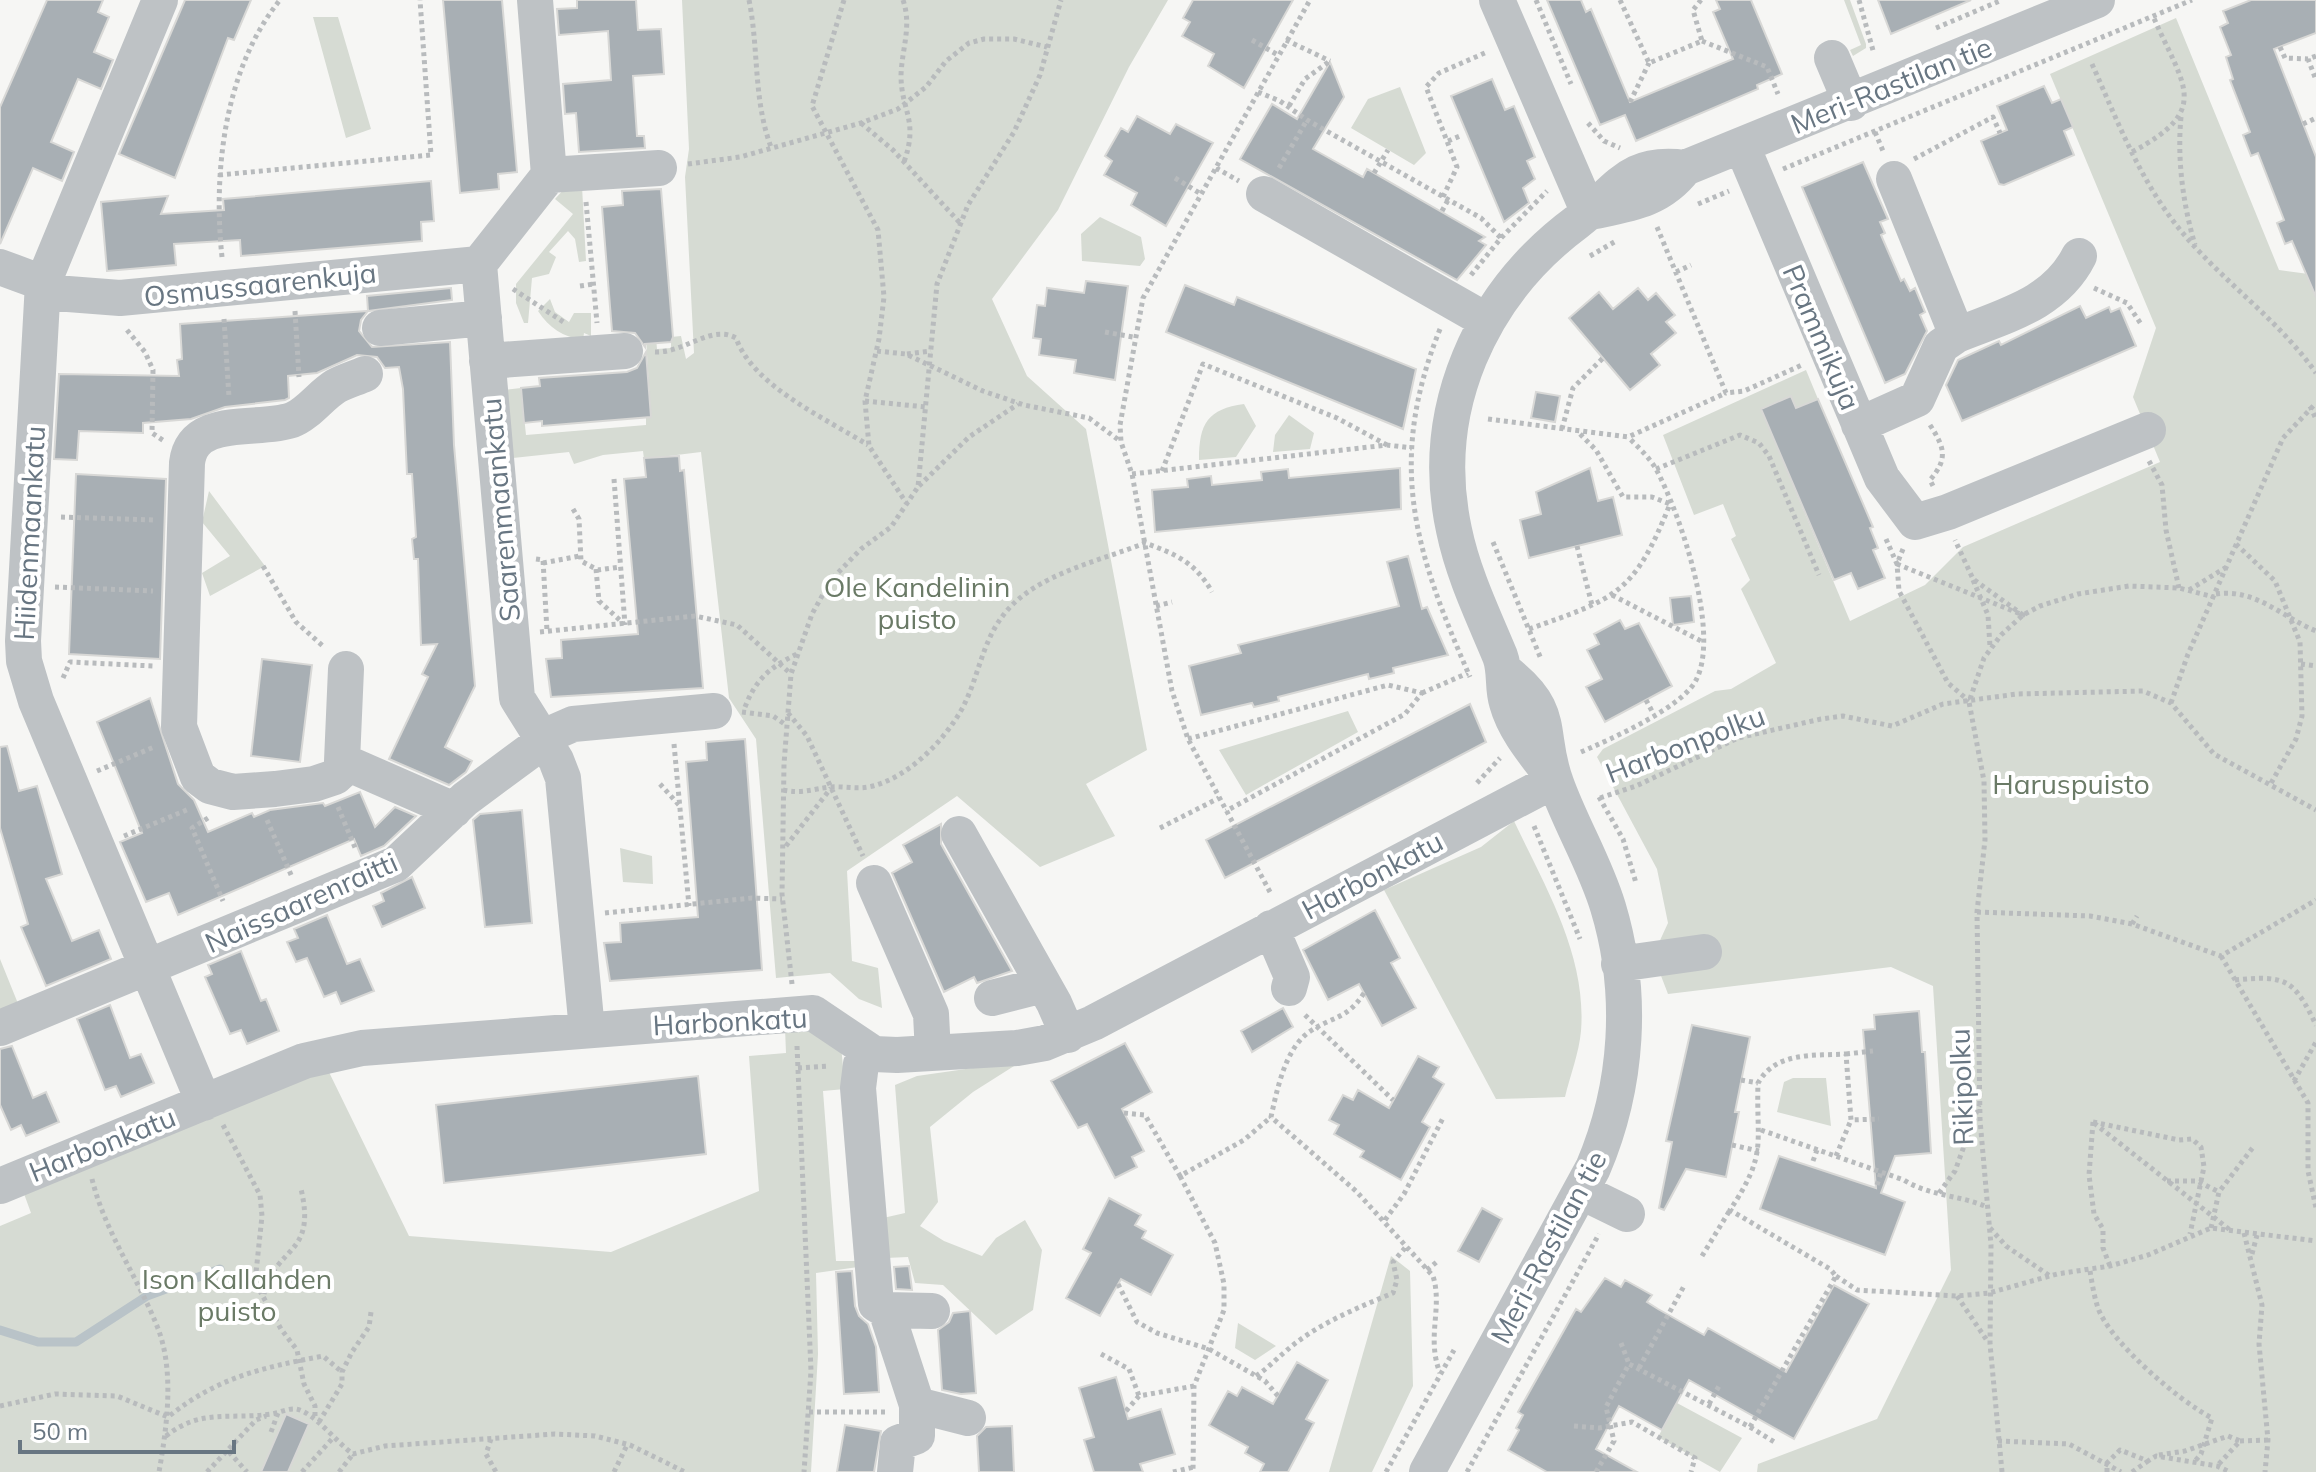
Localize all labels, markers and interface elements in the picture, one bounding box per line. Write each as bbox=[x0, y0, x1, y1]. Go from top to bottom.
street label: Meri-Rastilan tie bbox=[1786, 29, 1996, 141]
street label: Osmussaarenkuja bbox=[142, 254, 378, 314]
street label: Prammikuja bbox=[1776, 259, 1868, 415]
street label: Saarenmaankatu bbox=[473, 397, 527, 623]
street label: Hiidenmaankatu bbox=[6, 425, 52, 641]
park label: Ole Kandelinin puisto bbox=[824, 569, 1010, 636]
street label: Harbonpolku bbox=[1600, 698, 1770, 790]
park label: Haruspuisto bbox=[1992, 766, 2150, 801]
street label: Harbonkatu bbox=[1296, 823, 1448, 927]
street label: Naissaarenraitti bbox=[199, 844, 403, 960]
street label: Harbonkatu bbox=[652, 999, 808, 1043]
street label: Rikipolku bbox=[1941, 1028, 1981, 1146]
street label: Harbonkatu bbox=[24, 1099, 180, 1189]
street label: Meri-Rastilan tie bbox=[1482, 1145, 1614, 1349]
park label: Ison Kallahden puisto bbox=[142, 1261, 332, 1328]
scale bar bbox=[20, 1404, 234, 1454]
text: 50 m bbox=[32, 1416, 88, 1446]

